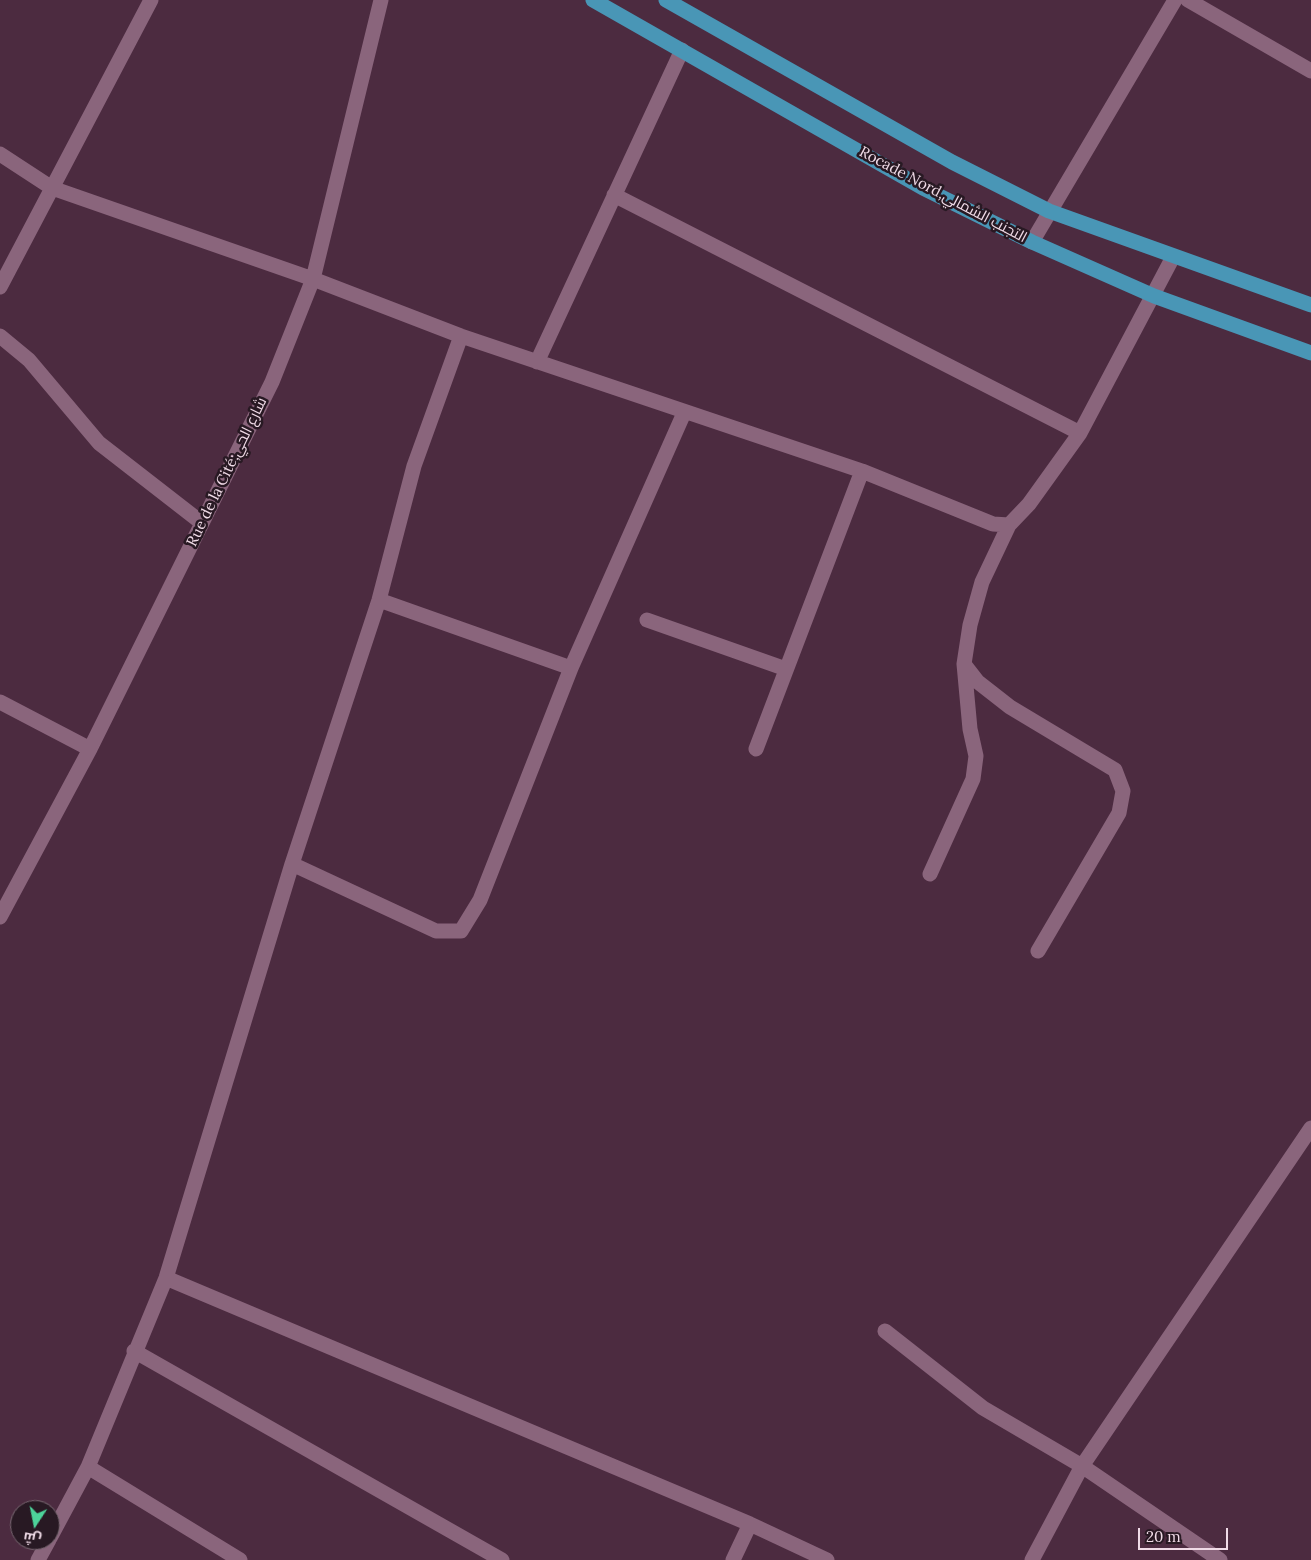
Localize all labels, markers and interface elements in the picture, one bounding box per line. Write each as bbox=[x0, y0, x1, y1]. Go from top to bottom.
street label: Rocade Nord,التجنب الشمالي bbox=[856, 143, 1030, 247]
street label: Rue de la Cité;شارع الحي bbox=[183, 395, 271, 549]
north arrow bbox=[10, 1500, 60, 1550]
scale bar bbox=[1141, 1518, 1231, 1550]
text: 20 m bbox=[1146, 1527, 1181, 1546]
text: ش bbox=[22, 1528, 43, 1549]

